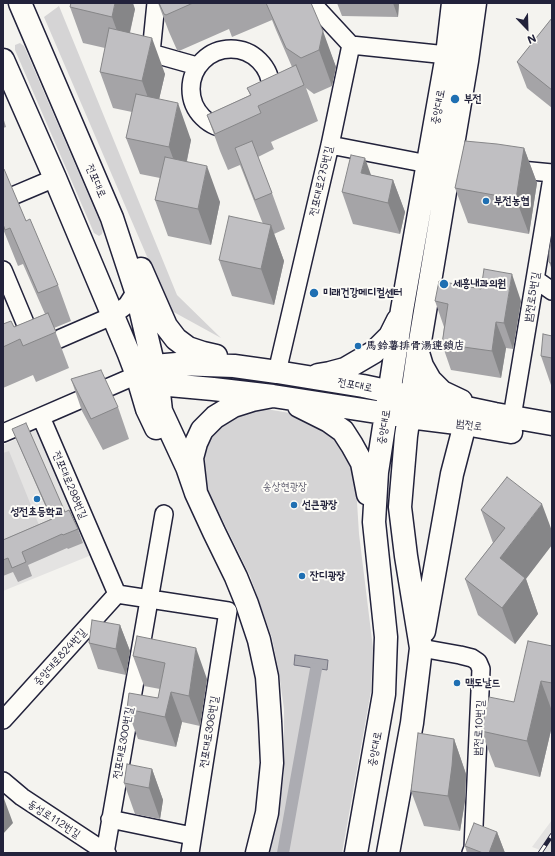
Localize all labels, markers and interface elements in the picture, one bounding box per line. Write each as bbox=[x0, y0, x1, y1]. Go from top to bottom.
north arrow bbox=[507, 8, 547, 48]
text: N bbox=[525, 31, 539, 48]
street label: 중앙대로 bbox=[428, 88, 448, 126]
place label: 부전 bbox=[464, 92, 482, 106]
marker: 부전 bbox=[449, 93, 461, 105]
street label: 전포대로275번길 bbox=[306, 145, 336, 217]
street label: 전포대로 bbox=[83, 162, 109, 200]
place label: 부전농협 bbox=[494, 194, 529, 208]
marker: 부전농협 bbox=[481, 196, 491, 206]
street label: 범전로5번길 bbox=[522, 271, 542, 323]
place label: 세흥내과의원 bbox=[453, 277, 506, 291]
marker: 세흥내과의원 bbox=[438, 278, 450, 290]
place label: 미래건강메디컬센터 bbox=[323, 286, 403, 300]
marker: 미래건강메디컬센터 bbox=[308, 287, 320, 299]
place label: 馬鈴薯排骨湯連鎖店 bbox=[366, 339, 465, 353]
marker: 馬鈴薯排骨湯連鎖店 bbox=[353, 341, 363, 351]
street label: 전포대로 bbox=[336, 375, 374, 395]
street label: 중앙대로 bbox=[375, 408, 393, 446]
street label: 범전로 bbox=[455, 417, 483, 433]
street label: 전포대로298번길 bbox=[50, 449, 90, 521]
park label: 송상현광장 bbox=[263, 480, 307, 494]
marker: 성전초등학교 bbox=[32, 494, 42, 504]
place label: 선큰광장 bbox=[302, 498, 337, 512]
marker: 선큰광장 bbox=[289, 500, 299, 510]
place label: 성전초등학교 bbox=[10, 505, 64, 519]
place label: 잔디광장 bbox=[310, 569, 345, 583]
marker: 잔디광장 bbox=[297, 571, 307, 581]
street label: 중앙대로824번길 bbox=[31, 626, 89, 688]
place label: 맥도날드 bbox=[465, 676, 500, 690]
marker: 맥도날드 bbox=[452, 678, 462, 688]
street label: 전포대로306번길 bbox=[197, 695, 221, 769]
street label: 범전로10번길 bbox=[471, 700, 487, 756]
street label: 전포대로300번길 bbox=[110, 706, 136, 780]
street label: 중앙대로 bbox=[365, 730, 385, 768]
street label: 동성로112번길 bbox=[25, 797, 83, 841]

